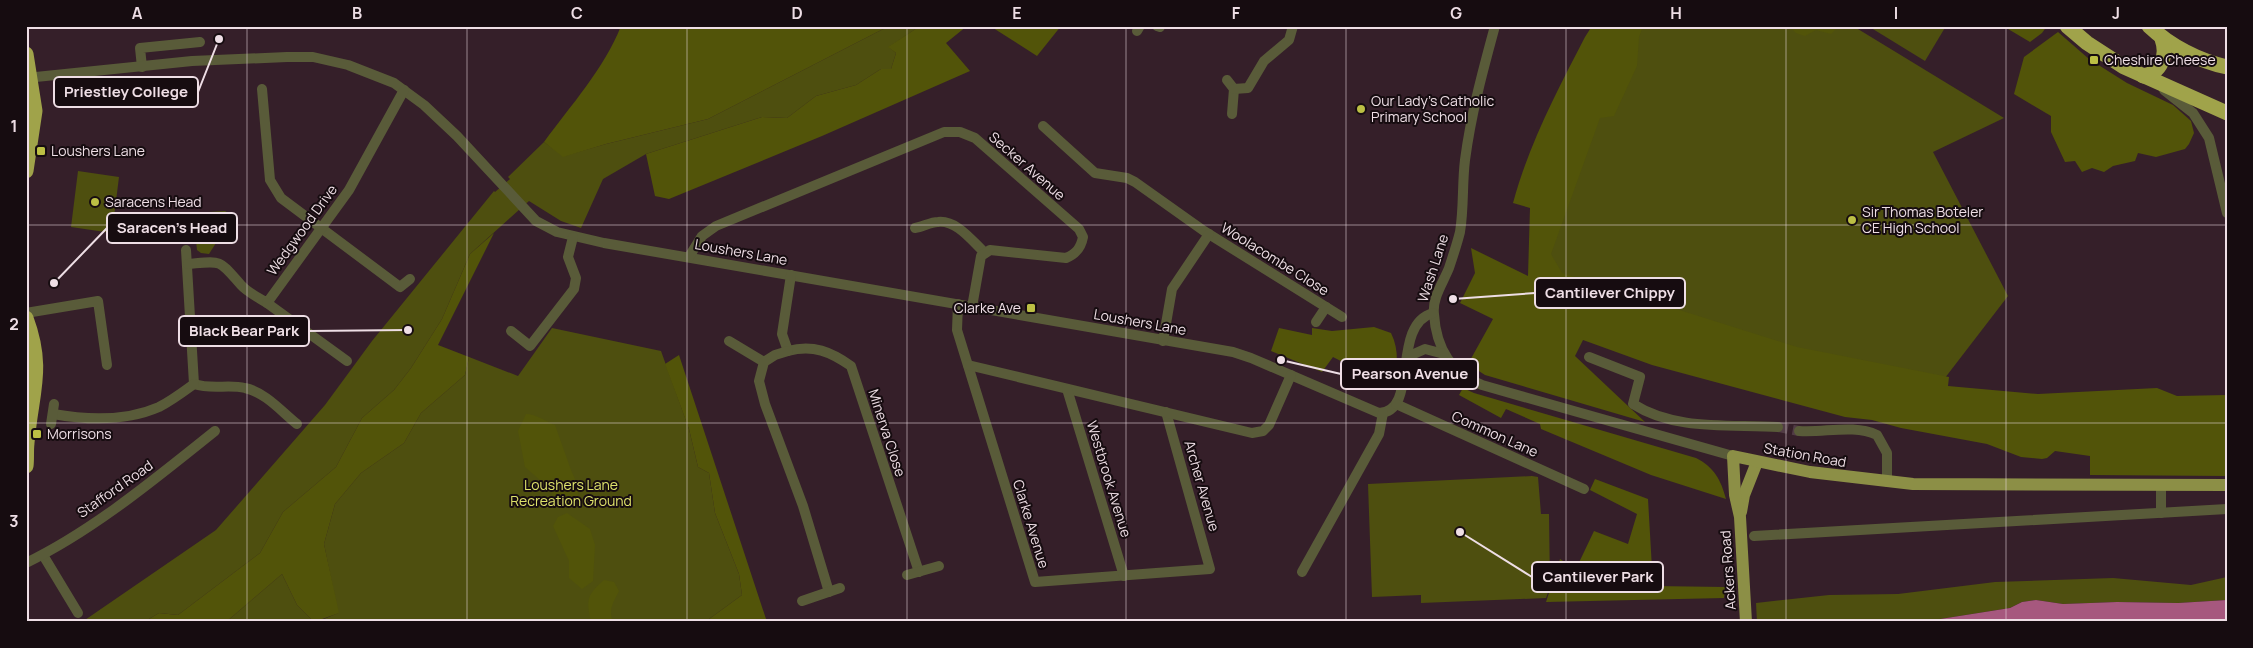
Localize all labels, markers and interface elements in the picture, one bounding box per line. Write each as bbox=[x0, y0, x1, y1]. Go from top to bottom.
text: A bbox=[132, 2, 143, 24]
text: B bbox=[352, 2, 362, 24]
text: C bbox=[571, 2, 583, 24]
text: D bbox=[791, 2, 803, 24]
text: E bbox=[1012, 2, 1022, 24]
text: F bbox=[1232, 2, 1241, 24]
text: G bbox=[1450, 2, 1462, 24]
text: H bbox=[1670, 2, 1682, 24]
text: I bbox=[1894, 2, 1898, 24]
text: J bbox=[2112, 2, 2120, 24]
place label: Cheshire Cheese bbox=[2104, 50, 2216, 69]
marker: Cheshire Cheese bbox=[2088, 54, 2100, 66]
callout: Priestley College bbox=[54, 77, 198, 107]
text: Priestley College bbox=[64, 81, 188, 102]
place label: Our Lady's Catholic Primary School bbox=[1371, 91, 1495, 126]
marker: Our Lady's Catholic Primary School bbox=[1355, 103, 1367, 115]
text: 1 bbox=[10, 115, 18, 137]
street label: Secker Avenue bbox=[985, 127, 1070, 204]
place label: Loushers Lane bbox=[51, 141, 145, 160]
marker: Loushers Lane bbox=[35, 145, 47, 157]
street label: Wedgwood Drive bbox=[262, 180, 341, 279]
place label: Saracens Head bbox=[105, 192, 202, 211]
marker: Saracens Head bbox=[89, 196, 101, 208]
place label: Sir Thomas Boteler CE High School bbox=[1862, 202, 1983, 237]
callout: Saracen's Head bbox=[107, 213, 237, 243]
marker: Sir Thomas Boteler CE High School bbox=[1846, 214, 1858, 226]
text: Saracen's Head bbox=[117, 217, 227, 238]
street label: Woolacombe Close bbox=[1218, 218, 1333, 299]
street label: Wash Lane bbox=[1413, 232, 1452, 304]
street label: Loushers Lane bbox=[693, 234, 789, 269]
callout: Cantilever Chippy bbox=[1535, 278, 1685, 308]
text: Cantilever Chippy bbox=[1545, 282, 1676, 303]
place label: Clarke Ave bbox=[954, 298, 1021, 317]
marker: Clarke Ave bbox=[1025, 302, 1037, 314]
street label: Loushers Lane bbox=[1092, 304, 1188, 339]
text: 2 bbox=[9, 313, 19, 335]
callout: Black Bear Park bbox=[179, 316, 309, 346]
text: Black Bear Park bbox=[189, 320, 300, 341]
callout: Pearson Avenue bbox=[1341, 359, 1478, 389]
text: Pearson Avenue bbox=[1352, 363, 1468, 384]
street label: Minerva Close bbox=[864, 387, 911, 479]
street label: Common Lane bbox=[1449, 406, 1541, 461]
street label: Westbrook Avenue bbox=[1083, 418, 1136, 539]
place label: Morrisons bbox=[47, 424, 112, 443]
marker: Morrisons bbox=[31, 428, 43, 440]
street label: Archer Avenue bbox=[1180, 438, 1225, 534]
street label: Station Road bbox=[1762, 438, 1848, 471]
street label: Stafford Road bbox=[73, 455, 156, 522]
park label: Loushers Lane Recreation Ground bbox=[510, 475, 632, 510]
street label: Clarke Avenue bbox=[1009, 477, 1054, 571]
text: 3 bbox=[9, 510, 19, 532]
street label: Ackers Road bbox=[1715, 530, 1740, 610]
callout: Cantilever Park bbox=[1532, 562, 1663, 592]
text: Cantilever Park bbox=[1543, 566, 1654, 587]

